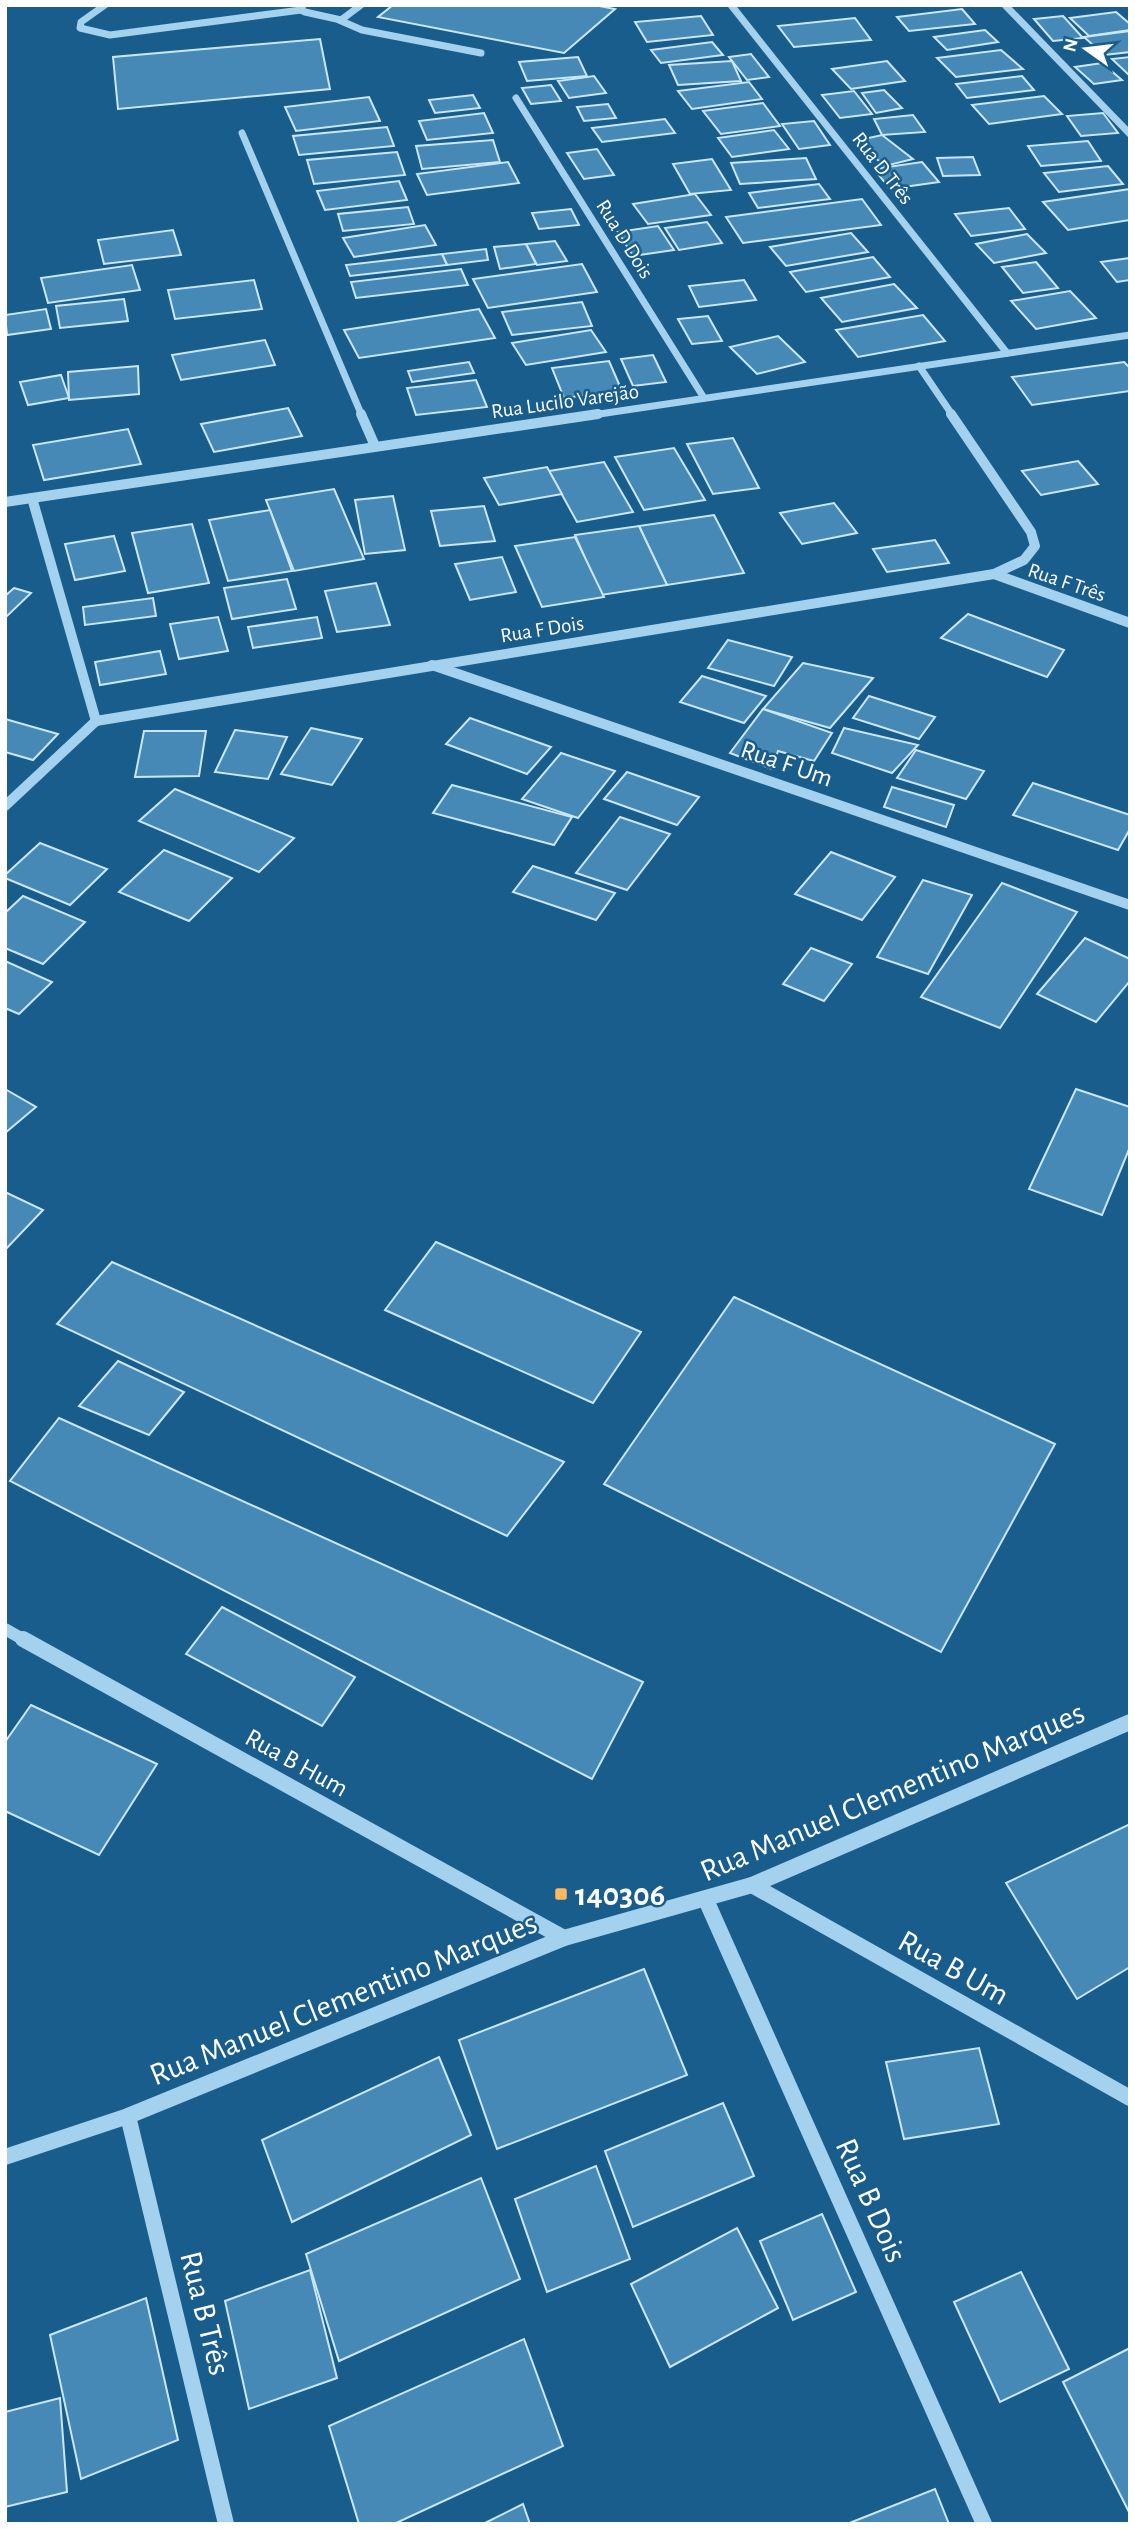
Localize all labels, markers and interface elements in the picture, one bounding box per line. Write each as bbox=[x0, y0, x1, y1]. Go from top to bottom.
north arrow bbox=[1051, 14, 1121, 84]
text: N bbox=[1060, 37, 1082, 54]
street label: Rua D Três bbox=[848, 128, 917, 208]
street label: Rua D Dois bbox=[592, 196, 657, 283]
street label: Rua Lucilo Varejão bbox=[490, 381, 640, 422]
street label: Rua F Três bbox=[1025, 559, 1108, 606]
street label: Rua F Dois bbox=[499, 613, 585, 646]
street label: Rua F Um bbox=[737, 736, 836, 792]
street label: Rua Manuel Clementino Marques bbox=[696, 1696, 1089, 1888]
street label: Rua B Hum bbox=[241, 1724, 352, 1802]
place label: 140306 bbox=[575, 1879, 665, 1911]
marker: 140306 bbox=[553, 1886, 569, 1902]
street label: Rua Manuel Clementino Marques bbox=[145, 1907, 541, 2091]
street label: Rua B Um bbox=[893, 1925, 1014, 2011]
street label: Rua B Dois bbox=[830, 2134, 913, 2267]
street label: Rua B Três bbox=[174, 2248, 236, 2378]

